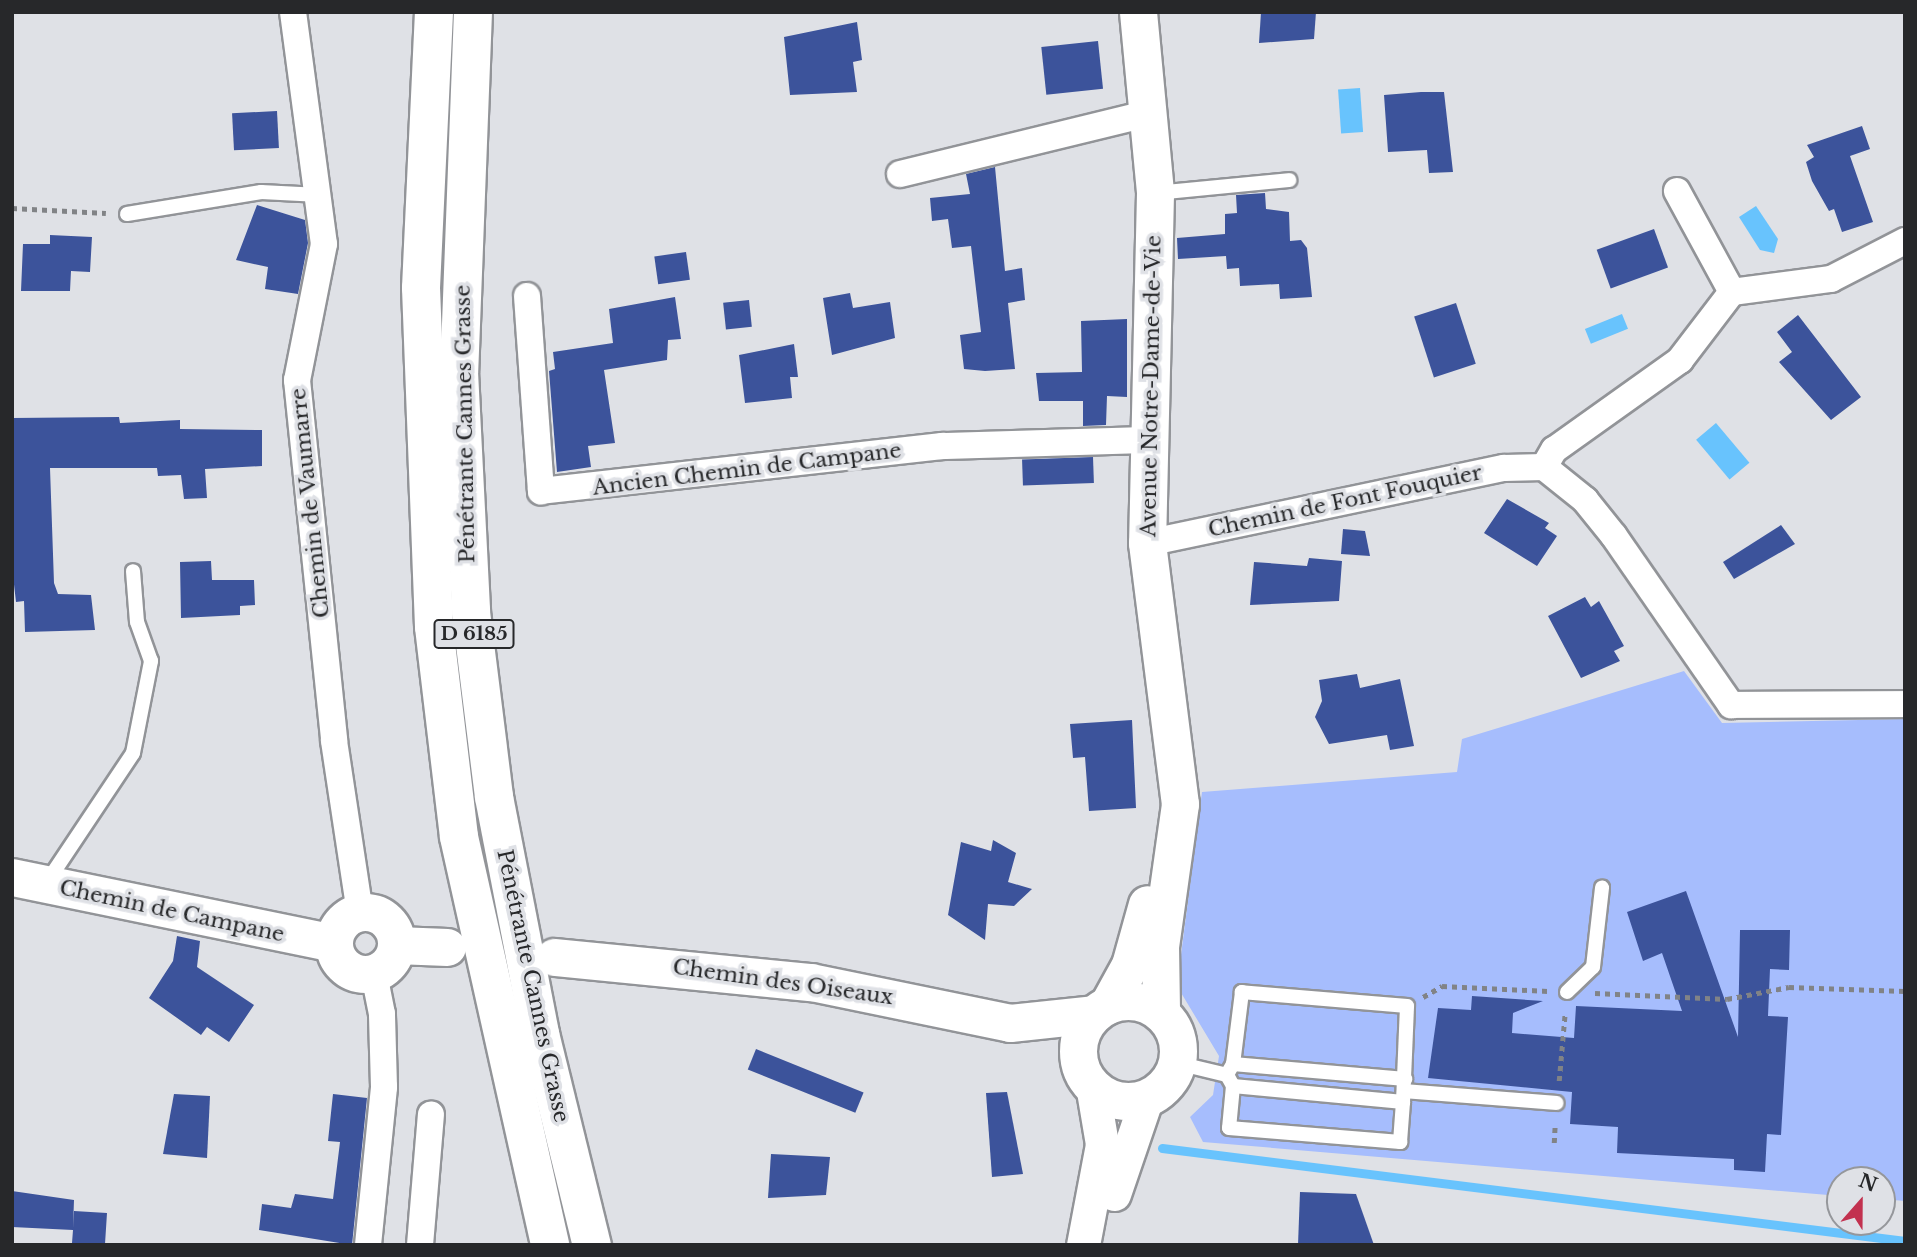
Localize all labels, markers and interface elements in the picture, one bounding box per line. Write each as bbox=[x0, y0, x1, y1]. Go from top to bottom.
street label: Avenue Notre-Dame-de-Vie bbox=[1136, 235, 1166, 537]
street label: Pénétrante Cannes Grasse bbox=[450, 285, 480, 563]
street label: Chemin de Vaumarre bbox=[285, 386, 335, 620]
street label: Ancien Chemin de Campane bbox=[591, 438, 903, 500]
street label: Chemin de Font Fouquier bbox=[1206, 460, 1484, 542]
road number: D 6185 bbox=[432, 618, 516, 650]
street label: Pénétrante Cannes Grasse bbox=[492, 847, 574, 1125]
street label: Chemin de Campane bbox=[57, 875, 287, 947]
street label: Chemin des Oiseaux bbox=[671, 954, 895, 1010]
north arrow bbox=[1826, 1166, 1896, 1236]
text: N bbox=[1856, 1169, 1880, 1197]

